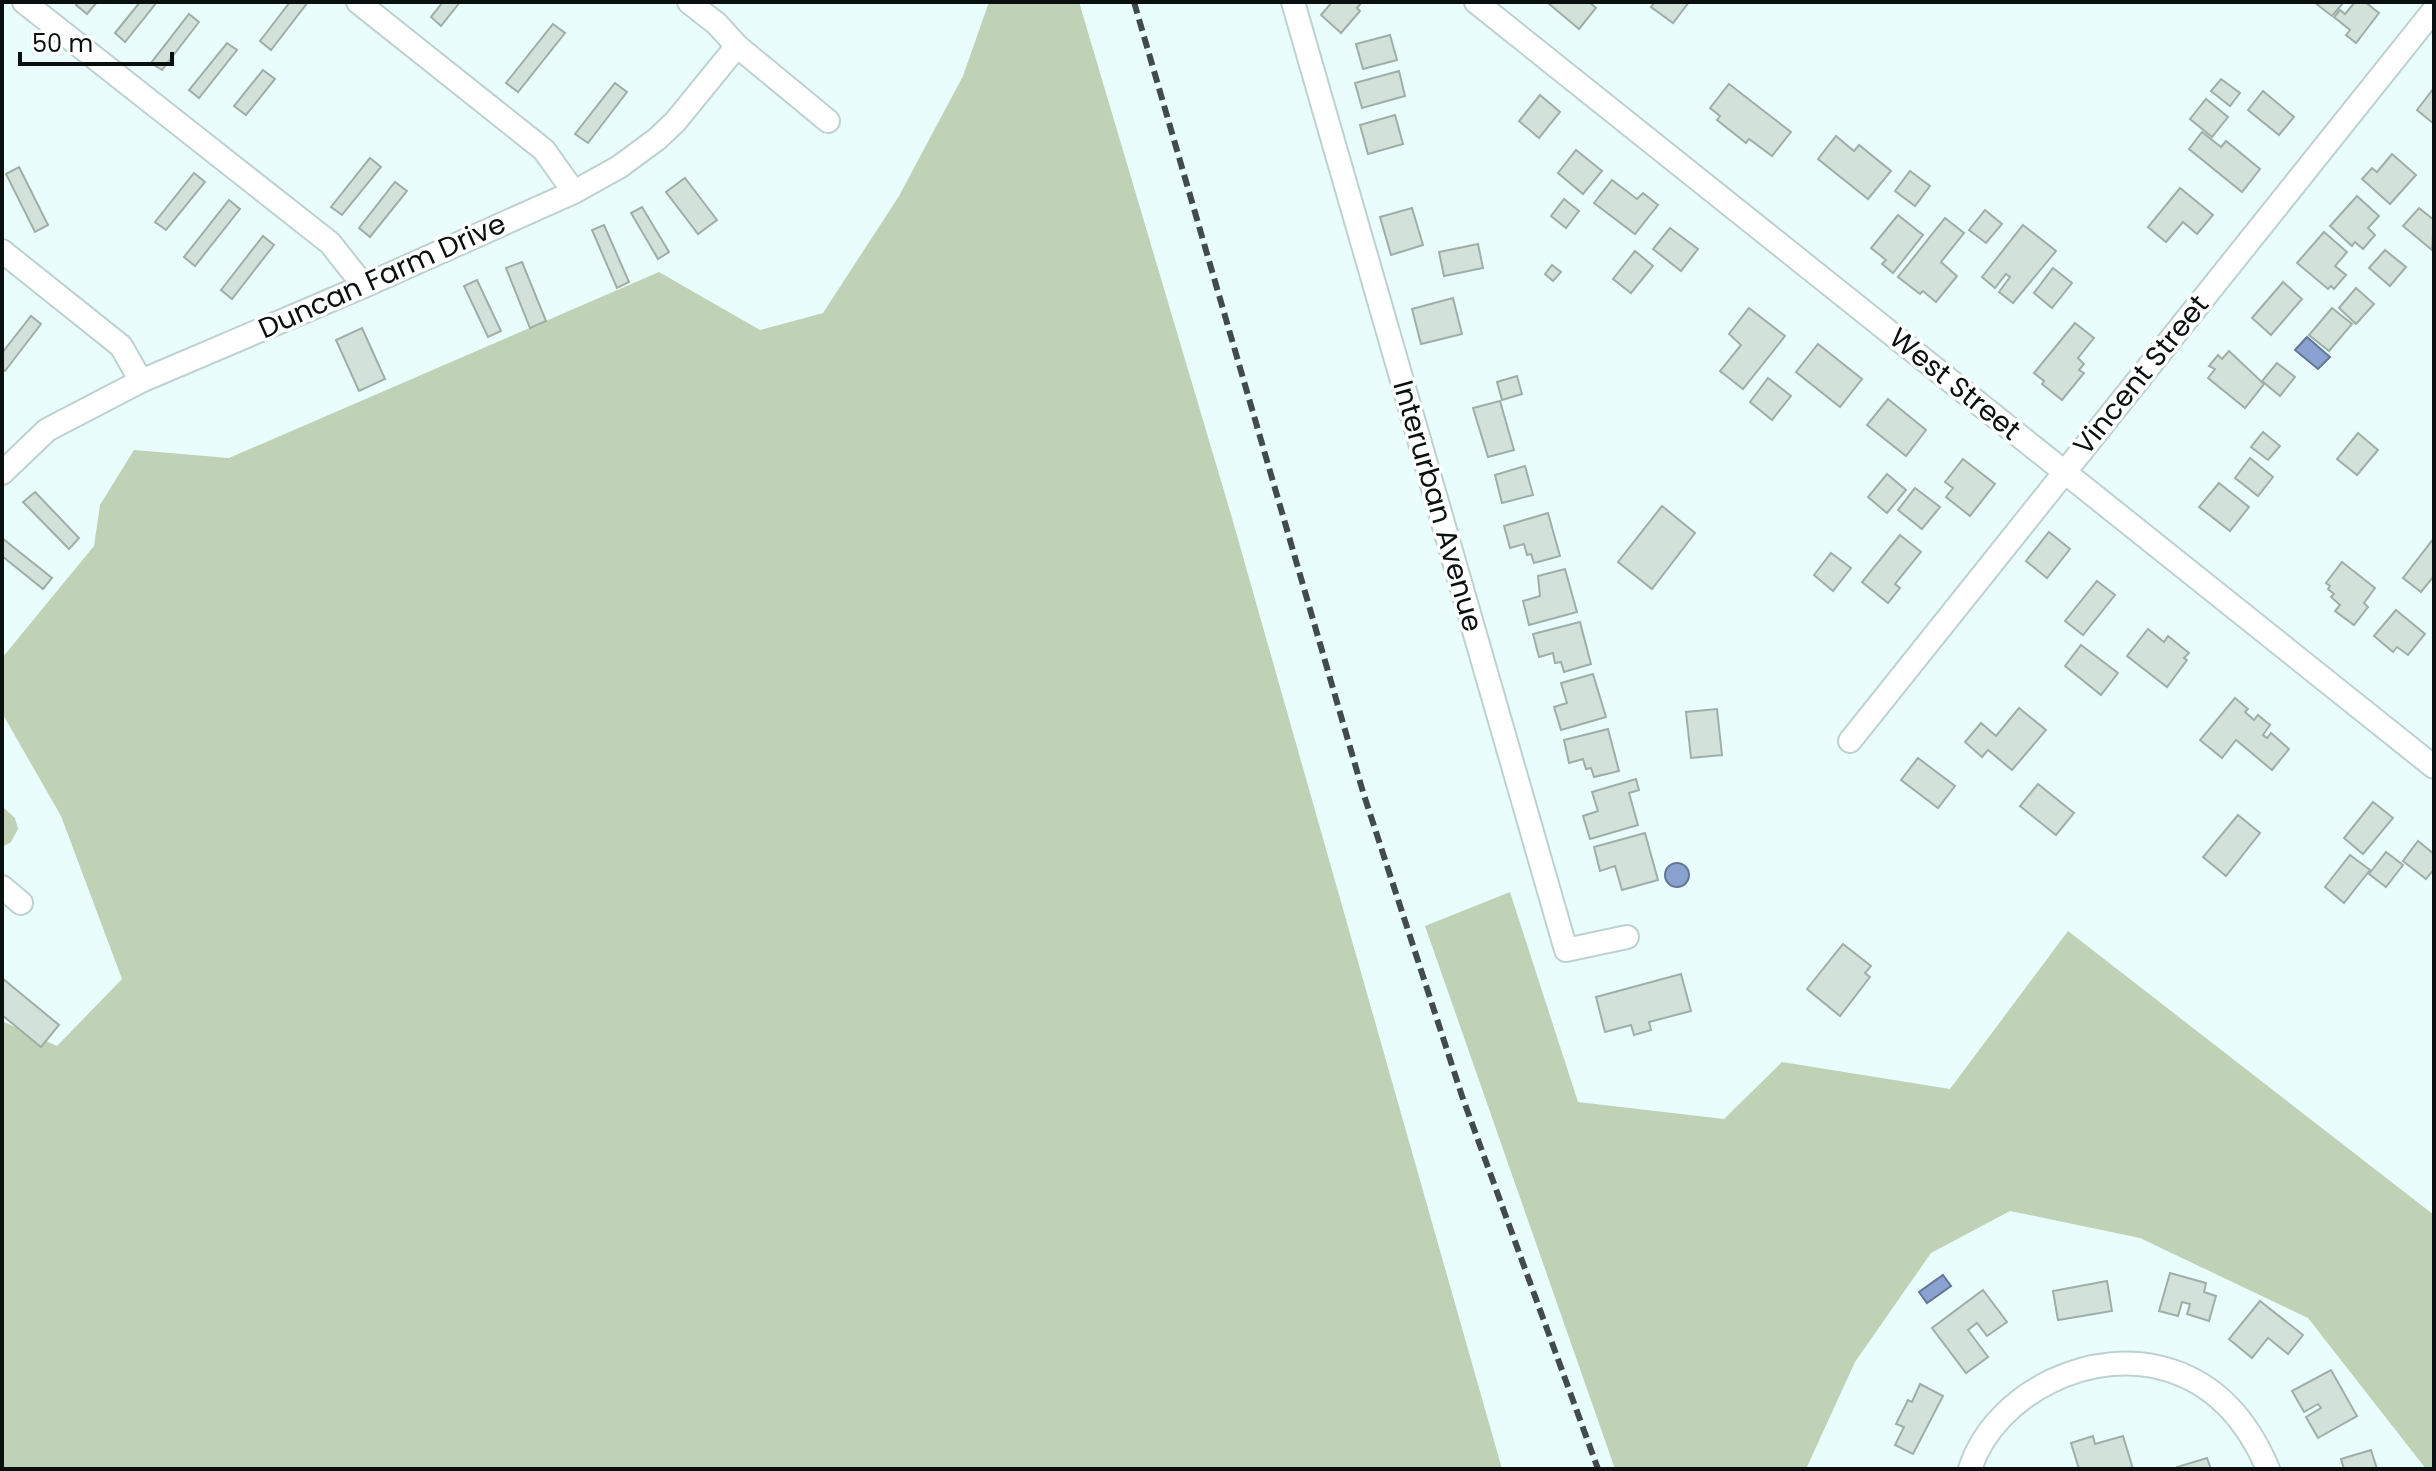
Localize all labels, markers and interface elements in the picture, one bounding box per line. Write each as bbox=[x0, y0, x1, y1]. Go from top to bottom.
scale bar bbox=[20, 16, 172, 66]
text: 50 m bbox=[32, 27, 93, 60]
street label: Duncan Farm Drive bbox=[252, 204, 512, 348]
street label: Vincent Street bbox=[2064, 287, 2218, 463]
street label: West Street bbox=[1881, 319, 2029, 449]
street label: Interurban Avenue bbox=[1383, 376, 1493, 636]

